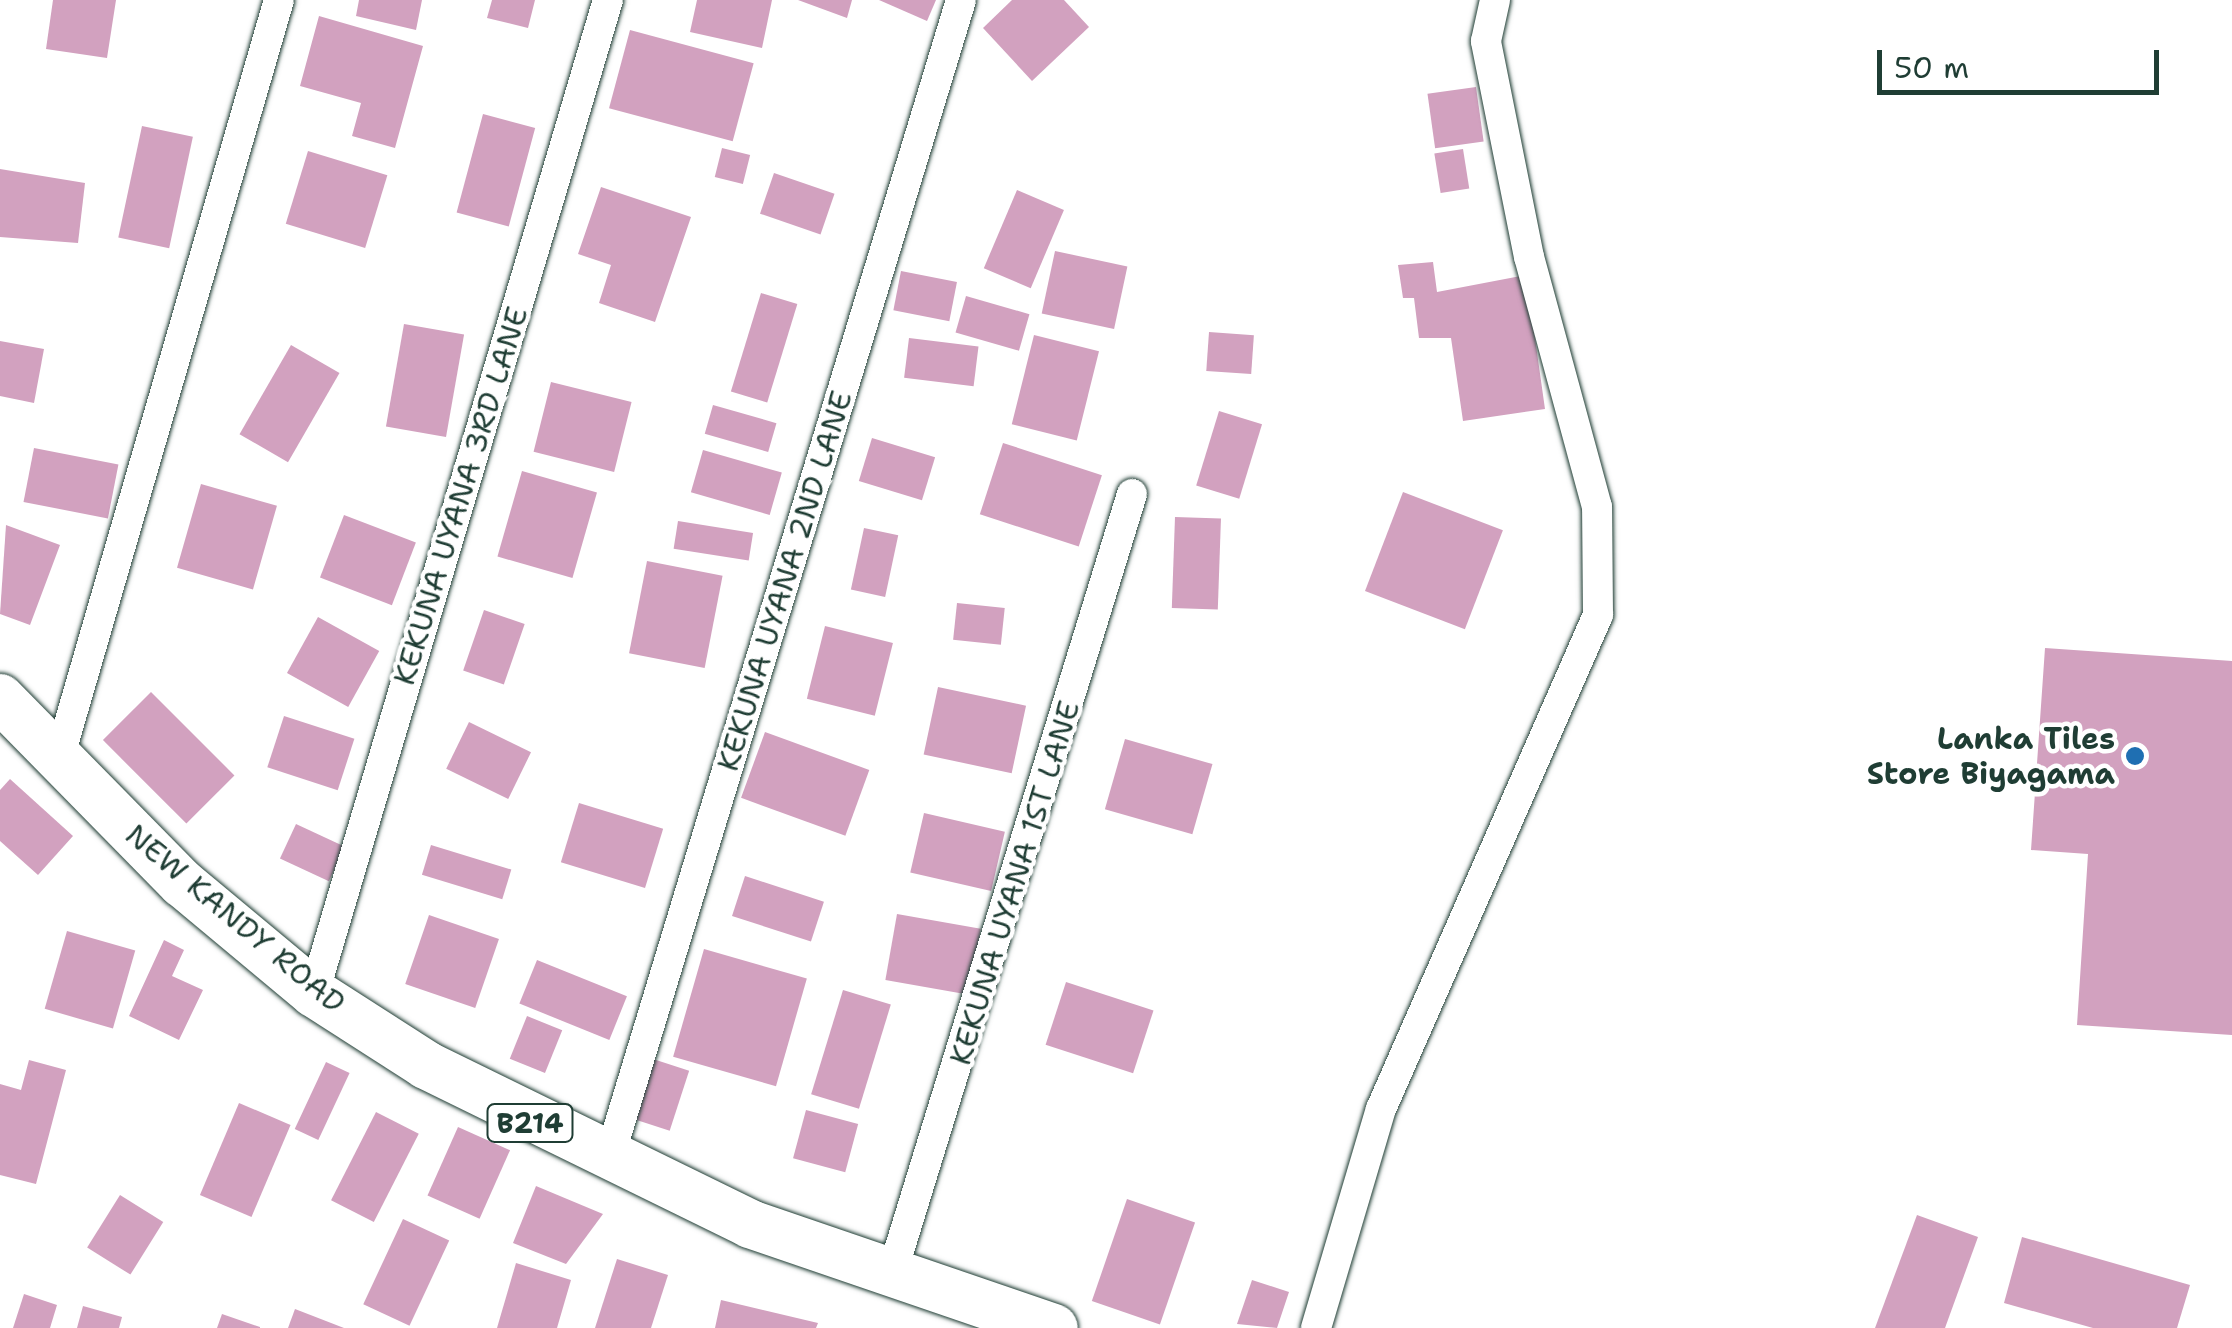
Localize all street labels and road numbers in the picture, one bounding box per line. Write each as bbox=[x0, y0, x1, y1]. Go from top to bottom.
street label: KEKUNA UYANA 3RD LANE bbox=[386, 303, 536, 689]
street label: KEKUNA UYANA 2ND LANE bbox=[710, 387, 860, 775]
street label: KEKUNA UYANA 1ST LANE bbox=[942, 697, 1088, 1069]
street label: NEW KANDY ROAD bbox=[118, 817, 352, 1021]
road number: B214 bbox=[485, 1100, 575, 1146]

